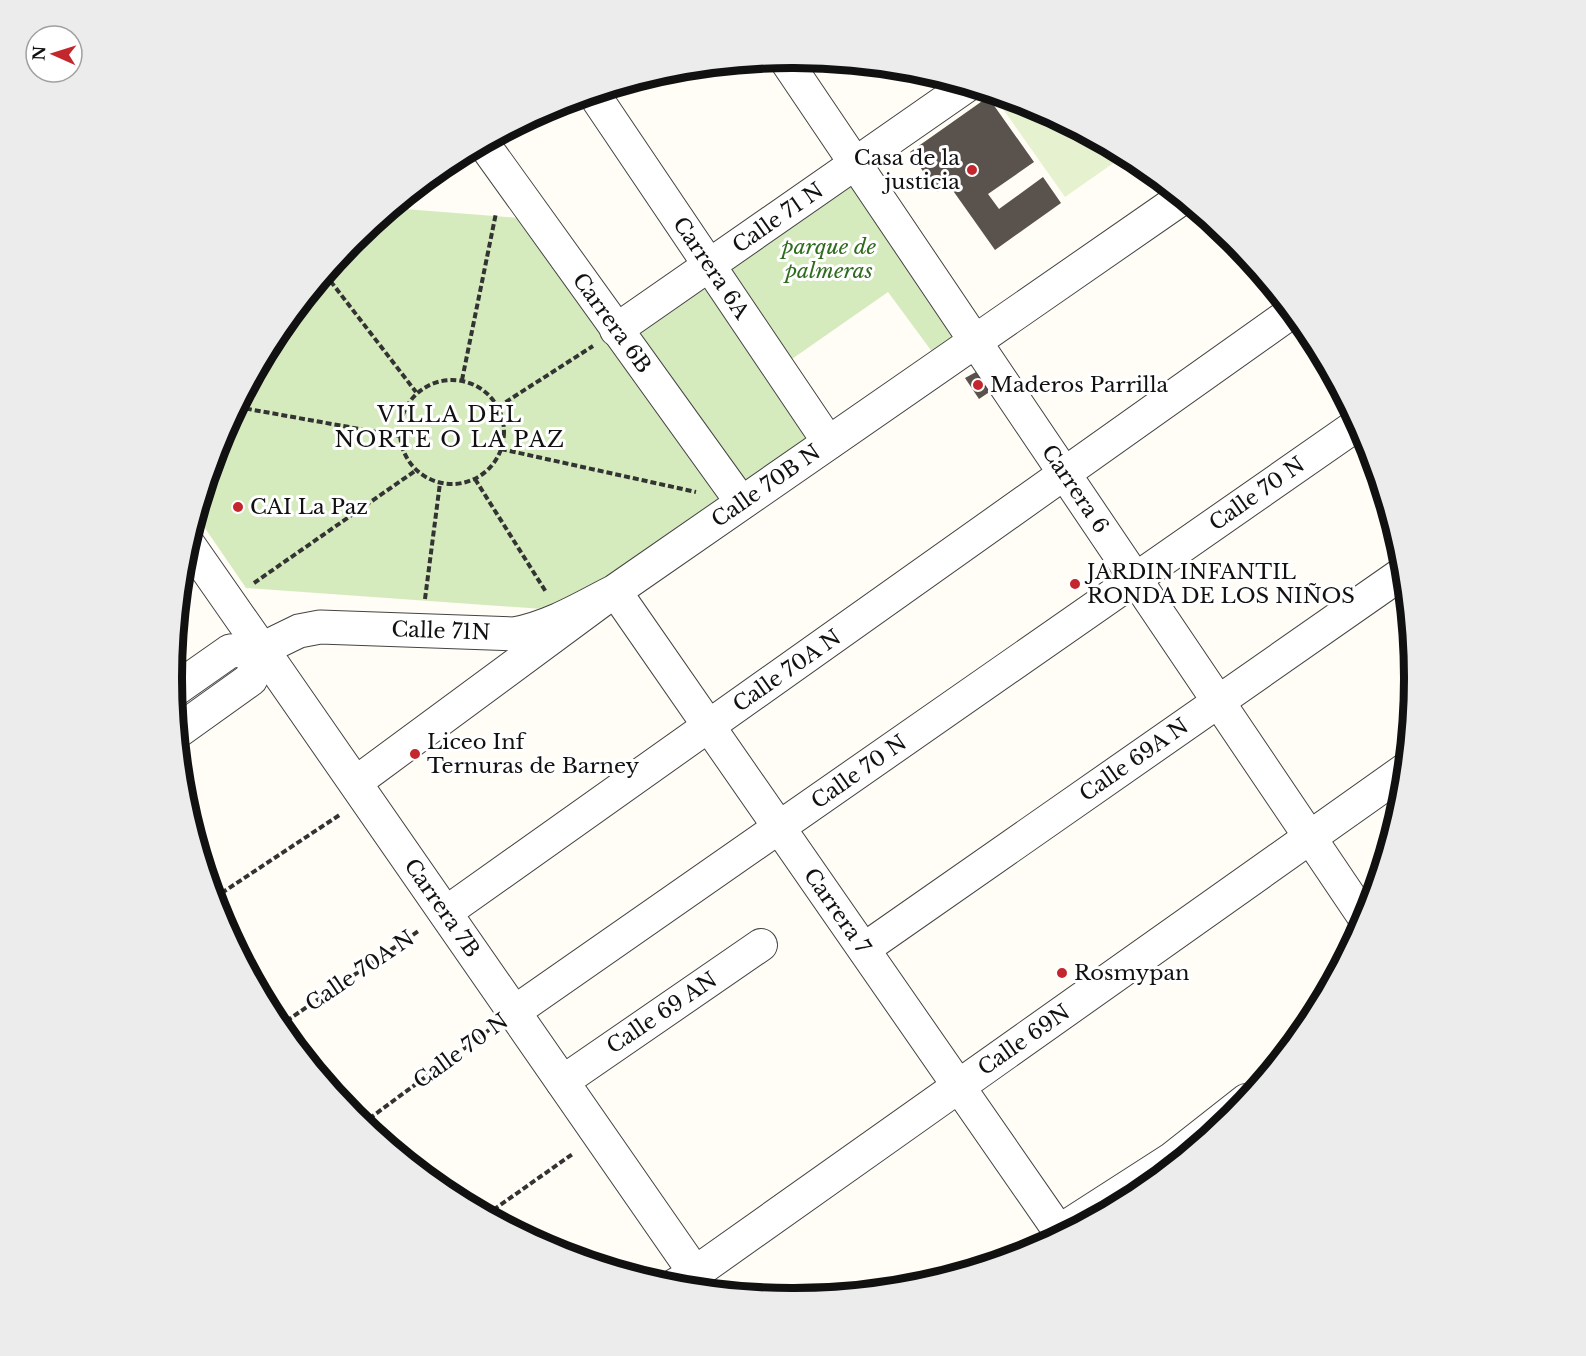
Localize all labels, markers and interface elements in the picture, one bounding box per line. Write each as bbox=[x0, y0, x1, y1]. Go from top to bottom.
north arrow bbox=[24, 24, 84, 84]
text: N bbox=[29, 45, 49, 61]
place label: Casa de la justicia bbox=[854, 145, 960, 195]
marker: Casa de la justicia bbox=[965, 163, 979, 177]
street label: Calle 71 N bbox=[728, 177, 829, 259]
street label: Carrera 6A bbox=[667, 212, 755, 325]
park label: parque de palmeras bbox=[780, 234, 877, 284]
street label: Carrera 6B bbox=[567, 268, 657, 378]
place label: Maderos Parrilla bbox=[990, 372, 1168, 398]
marker: Maderos Parrilla bbox=[971, 378, 985, 392]
district label: VILLA DEL NORTE O LA PAZ bbox=[334, 401, 566, 453]
street label: Calle 70B N bbox=[707, 439, 825, 533]
street label: Carrera 6 bbox=[1036, 440, 1114, 538]
street label: Calle 70 N bbox=[1204, 452, 1310, 536]
place label: CAI La Paz bbox=[250, 494, 368, 520]
marker: CAI La Paz bbox=[231, 500, 245, 514]
place label: JARDIN INFANTIL RONDA DE LOS NIÑOS bbox=[1084, 559, 1355, 609]
marker: JARDIN INFANTIL RONDA DE LOS NIÑOS bbox=[1068, 577, 1082, 591]
street label: Calle 71N bbox=[391, 616, 491, 646]
street label: Calle 70A N bbox=[728, 624, 846, 718]
street label: Calle 69A N bbox=[1074, 713, 1194, 807]
place label: Liceo Inf Ternuras de Barney bbox=[427, 729, 640, 779]
street label: Calle 70 N bbox=[806, 730, 912, 814]
marker: Liceo Inf Ternuras de Barney bbox=[408, 747, 422, 761]
street label: Carrera 7B bbox=[399, 854, 485, 962]
street label: Carrera 7 bbox=[798, 863, 876, 959]
street label: Calle 70A N bbox=[301, 925, 419, 1017]
place label: Rosmypan bbox=[1074, 960, 1190, 986]
marker: Rosmypan bbox=[1055, 966, 1069, 980]
street label: Calle 69 AN bbox=[602, 967, 722, 1059]
street label: Calle 69N bbox=[973, 999, 1075, 1081]
street label: Calle 70 N bbox=[409, 1008, 513, 1094]

